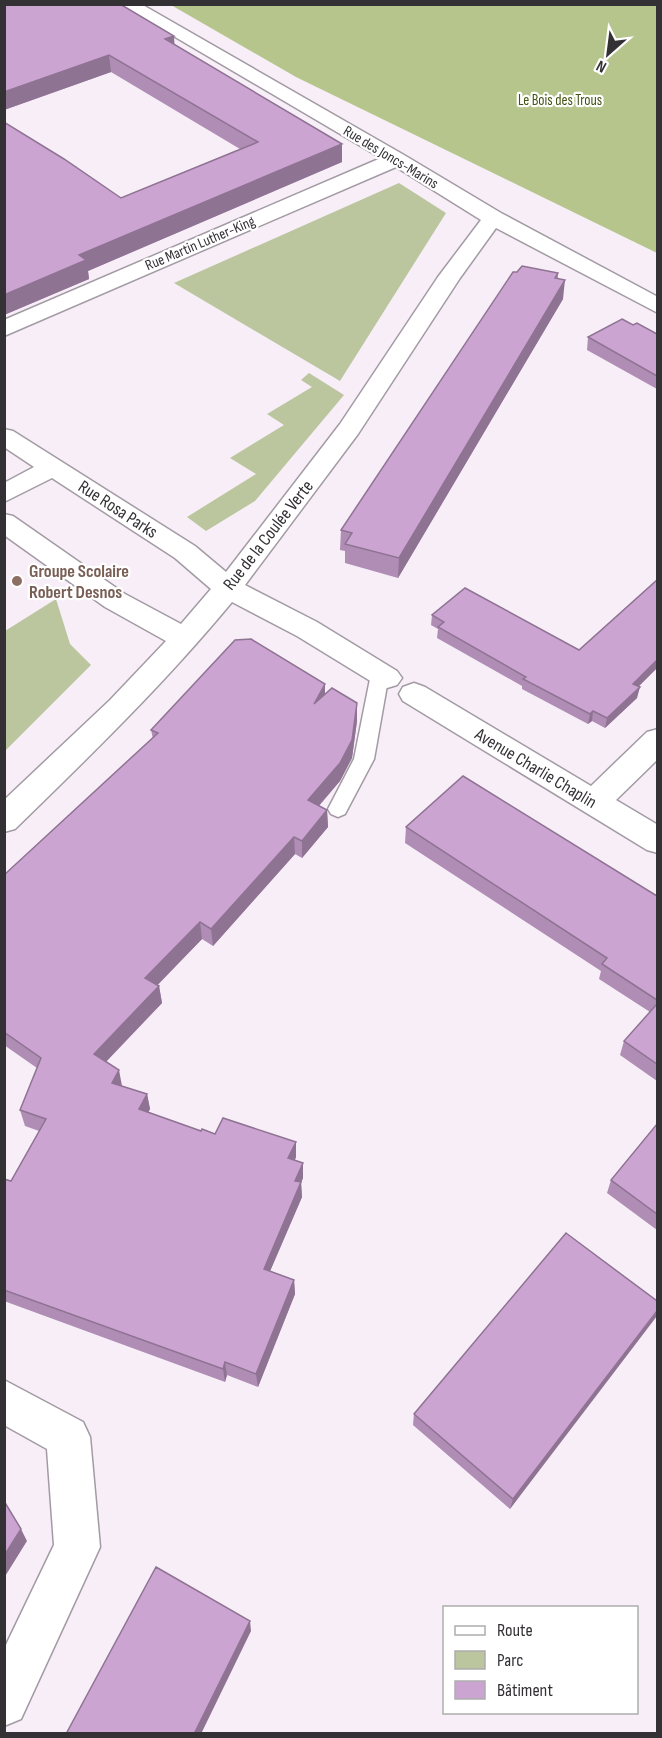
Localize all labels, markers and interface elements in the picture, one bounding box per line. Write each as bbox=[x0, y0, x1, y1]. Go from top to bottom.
north arrow bbox=[578, 24, 638, 84]
text: N bbox=[593, 56, 610, 76]
park label: Le Bois des Trous bbox=[518, 91, 602, 110]
street label: Rue des Joncs-Marins bbox=[340, 122, 442, 193]
street label: Rue Martin Luther-King bbox=[142, 212, 258, 275]
street label: Rue Rosa Parks bbox=[74, 476, 161, 543]
street label: Rue de la Coulée Verte bbox=[219, 476, 318, 594]
place label: Groupe Scolaire Robert Desnos bbox=[29, 561, 129, 603]
marker: Groupe Scolaire Robert Desnos bbox=[10, 574, 24, 588]
street label: Avenue Charlie Chaplin bbox=[470, 723, 600, 813]
legend bbox=[443, 1606, 638, 1714]
text: Route bbox=[497, 1620, 533, 1641]
text: Parc bbox=[497, 1650, 523, 1671]
text: Bâtiment bbox=[497, 1680, 553, 1701]

